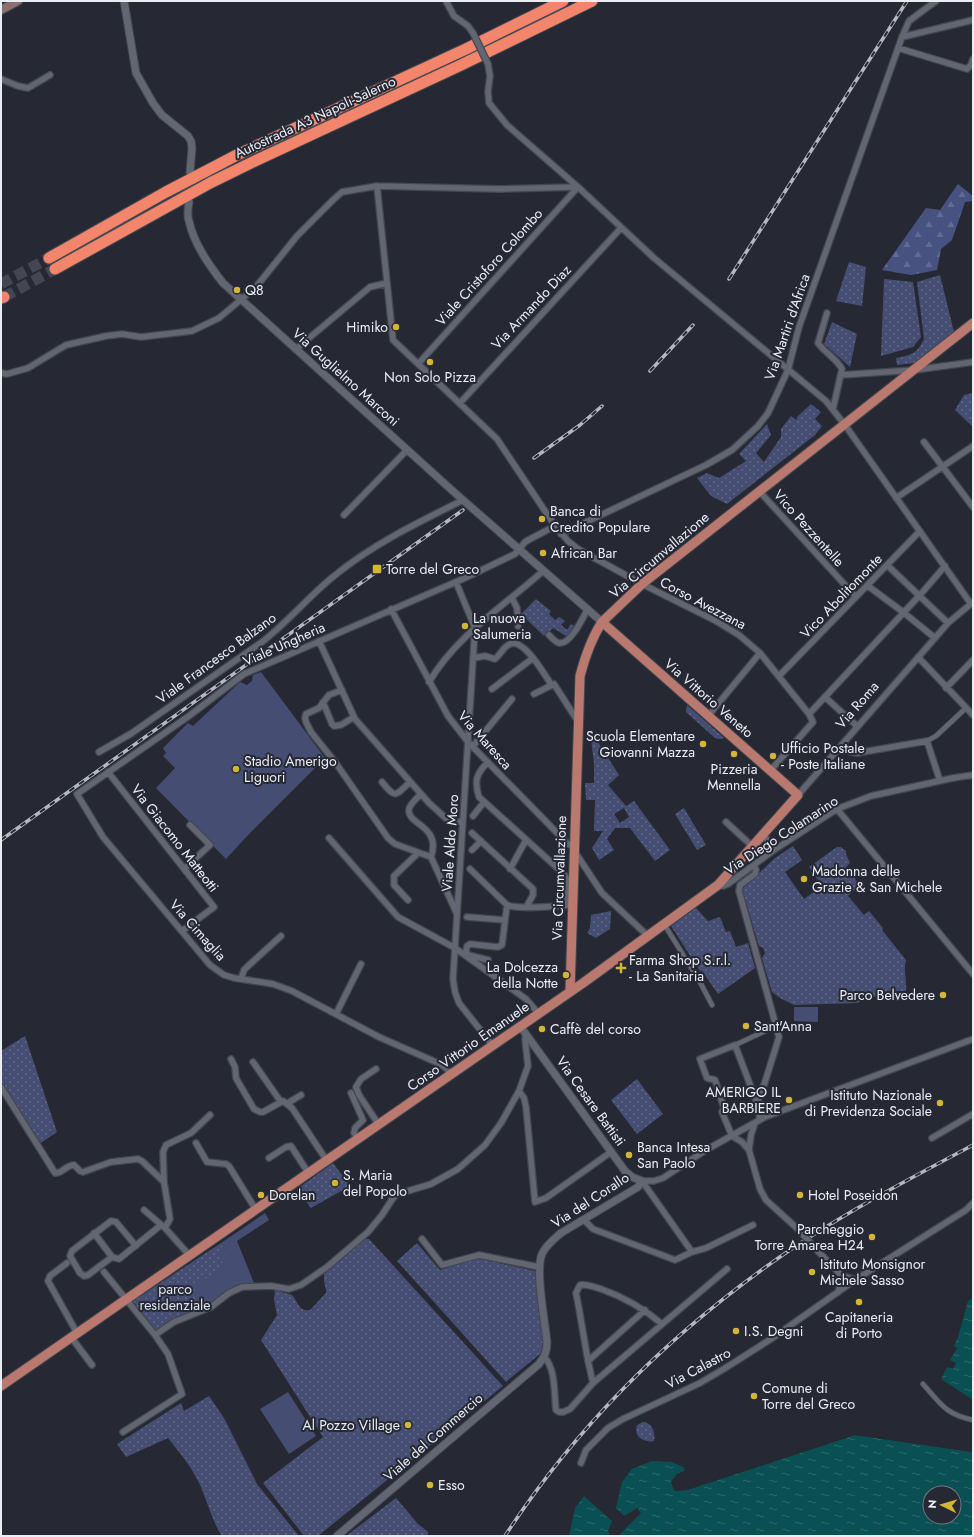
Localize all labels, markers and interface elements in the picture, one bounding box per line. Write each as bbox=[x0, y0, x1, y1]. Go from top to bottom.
street label: Autostrada A3 Napoli-Salerno bbox=[231, 71, 399, 163]
street label: Viale Cristoforo Colombo bbox=[431, 204, 547, 330]
street label: Via Armando Diaz bbox=[487, 260, 576, 354]
street label: Via Martiri d'Africa bbox=[759, 271, 815, 383]
place label: Q8 bbox=[245, 280, 264, 300]
marker: Q8 bbox=[232, 285, 242, 295]
place label: Himiko bbox=[346, 317, 388, 337]
marker: Himiko bbox=[391, 322, 401, 332]
street label: Via Guglielmo Marconi bbox=[288, 323, 404, 431]
marker: Non Solo Pizza bbox=[425, 357, 435, 367]
place label: Non Solo Pizza bbox=[384, 367, 476, 387]
street label: Vico Pezzentelle bbox=[769, 485, 849, 571]
place label: Banca di Credito Populare bbox=[550, 501, 650, 537]
street label: Via Circumvallazione bbox=[605, 507, 713, 603]
marker: Banca di Credito Populare bbox=[537, 514, 547, 524]
place label: African Bar bbox=[551, 543, 617, 563]
marker: African Bar bbox=[538, 548, 548, 558]
street label: Vico Abolitomonte bbox=[795, 549, 887, 643]
place label: Torre del Greco bbox=[386, 559, 480, 579]
marker: Torre del Greco bbox=[371, 563, 383, 575]
street label: Corso Avezzana bbox=[656, 572, 750, 634]
street label: Viale Francesco Balzano bbox=[152, 607, 280, 708]
place label: La nuova Salumeria bbox=[473, 608, 531, 644]
street label: Viale Ungheria bbox=[240, 617, 328, 671]
marker: La nuova Salumeria bbox=[460, 621, 470, 631]
street label: Via Vittorio Veneto bbox=[660, 654, 758, 743]
street label: Via Roma bbox=[831, 677, 883, 733]
street label: Via Maresca bbox=[453, 706, 517, 774]
place label: Scuola Elementare Giovanni Mazza bbox=[586, 726, 695, 762]
place label: Ufficio Postale - Poste Italiane bbox=[781, 738, 865, 774]
marker: Scuola Elementare Giovanni Mazza bbox=[698, 739, 708, 749]
marker: Pizzeria Mennella bbox=[729, 749, 739, 759]
place label: Stadio Amerigo Liguori bbox=[244, 751, 337, 787]
marker: Ufficio Postale - Poste Italiane bbox=[768, 751, 778, 761]
place label: Pizzeria Mennella bbox=[707, 759, 761, 795]
marker: Stadio Amerigo Liguori bbox=[231, 764, 241, 774]
street label: Via Giacomo Matteotti bbox=[126, 780, 224, 896]
street label: Via Diego Colamarino bbox=[720, 790, 842, 879]
street label: Viale Aldo Moro bbox=[437, 793, 463, 892]
street label: Via Circumvallazione bbox=[547, 815, 571, 941]
place label: Madonna delle Grazie & San Michele bbox=[812, 861, 942, 897]
marker: Madonna delle Grazie & San Michele bbox=[799, 874, 809, 884]
street label: Via Cimaglia bbox=[165, 895, 231, 965]
place label: Farma Shop S.r.l. - La Sanitaria bbox=[629, 950, 731, 986]
place label: La Dolcezza della Notte bbox=[487, 957, 558, 993]
marker: Farma Shop S.r.l. - La Sanitaria bbox=[616, 963, 626, 973]
marker: La Dolcezza della Notte bbox=[561, 970, 571, 980]
place label: Parco Belvedere bbox=[839, 985, 935, 1005]
marker: Parco Belvedere bbox=[938, 990, 948, 1000]
street label: Corso Vittorio Emanuele bbox=[403, 996, 533, 1096]
place label: Sant'Anna bbox=[754, 1016, 812, 1036]
place label: Caffè del corso bbox=[550, 1019, 641, 1039]
marker: Sant'Anna bbox=[741, 1021, 751, 1031]
marker: Caffè del corso bbox=[537, 1024, 547, 1034]
street label: Via Cesare Battisti bbox=[552, 1052, 630, 1150]
place label: AMERIGO IL BARBIERE bbox=[706, 1082, 782, 1118]
place label: Istituto Nazionale di Previdenza Sociale bbox=[805, 1085, 932, 1121]
marker: AMERIGO IL BARBIERE bbox=[784, 1095, 794, 1105]
marker: Istituto Nazionale di Previdenza Sociale bbox=[935, 1098, 945, 1108]
place label: Banca Intesa San Paolo bbox=[637, 1137, 710, 1173]
marker: Banca Intesa San Paolo bbox=[624, 1150, 634, 1160]
place label: S. Maria del Popolo bbox=[343, 1165, 407, 1201]
street label: Via del Corallo bbox=[547, 1167, 633, 1233]
marker: S. Maria del Popolo bbox=[330, 1178, 340, 1188]
place label: Dorelan bbox=[269, 1185, 315, 1205]
place label: Hotel Poseidon bbox=[808, 1185, 898, 1205]
marker: Dorelan bbox=[256, 1190, 266, 1200]
marker: Hotel Poseidon bbox=[795, 1190, 805, 1200]
place label: Parcheggio Torre Amarea H24 bbox=[755, 1219, 864, 1255]
marker: Parcheggio Torre Amarea H24 bbox=[867, 1232, 877, 1242]
place label: Istituto Monsignor Michele Sasso bbox=[820, 1254, 926, 1290]
marker: Istituto Monsignor Michele Sasso bbox=[807, 1267, 817, 1277]
park label: parco residenziale bbox=[140, 1279, 210, 1315]
marker: Capitaneria di Porto bbox=[854, 1297, 864, 1307]
place label: Capitaneria di Porto bbox=[825, 1307, 893, 1343]
place label: I.S. Degni bbox=[744, 1321, 803, 1341]
marker: I.S. Degni bbox=[731, 1326, 741, 1336]
street label: Via Calastro bbox=[662, 1342, 734, 1394]
place label: Comune di Torre del Greco bbox=[762, 1378, 856, 1414]
street label: Viale del Commercio bbox=[379, 1388, 487, 1486]
marker: Comune di Torre del Greco bbox=[749, 1391, 759, 1401]
place label: Al Pozzo Village bbox=[302, 1415, 400, 1435]
marker: Al Pozzo Village bbox=[403, 1420, 413, 1430]
place label: Esso bbox=[438, 1475, 465, 1495]
marker: Esso bbox=[425, 1480, 435, 1490]
north arrow bbox=[922, 1485, 962, 1525]
text: N bbox=[924, 1499, 940, 1509]

